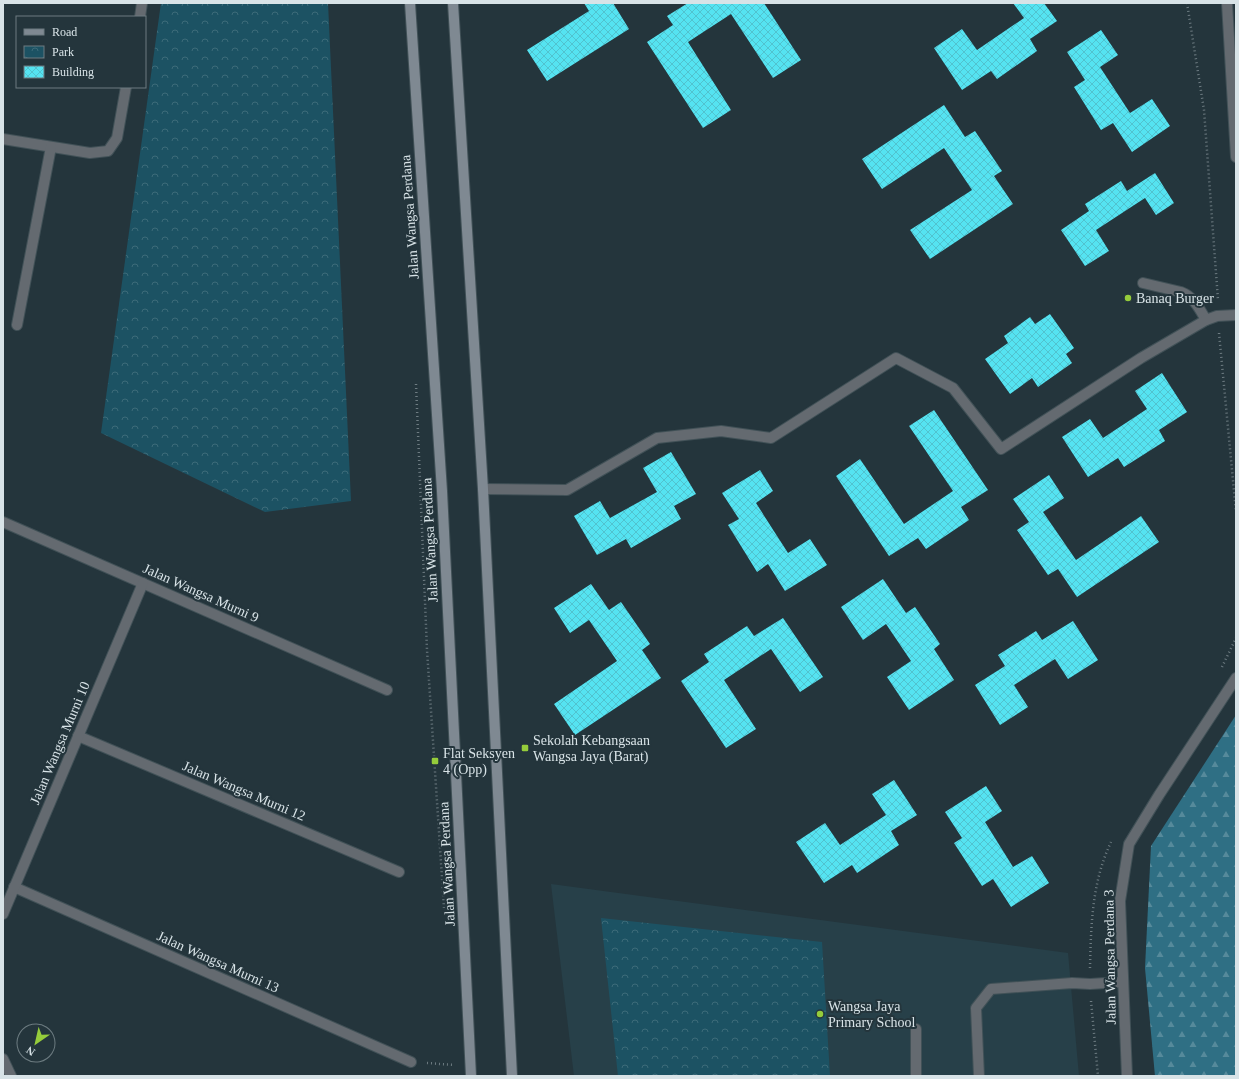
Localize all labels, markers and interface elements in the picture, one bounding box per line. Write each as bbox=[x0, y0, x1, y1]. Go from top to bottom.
legend bbox=[16, 16, 146, 88]
text: Road bbox=[52, 25, 77, 39]
text: Park bbox=[52, 45, 74, 59]
text: Building bbox=[52, 65, 94, 79]
street label: Jalan Wangsa Perdana bbox=[398, 154, 422, 280]
place label: Banaq Burger bbox=[1136, 291, 1214, 306]
marker: Banaq Burger bbox=[1123, 293, 1133, 303]
street label: Jalan Wangsa Perdana bbox=[419, 477, 441, 603]
street label: Jalan Wangsa Murni 9 bbox=[141, 561, 261, 625]
street label: Jalan Wangsa Murni 10 bbox=[27, 679, 93, 807]
place label: Sekolah Kebangsaan Wangsa Jaya (Barat) bbox=[533, 733, 650, 765]
marker: Sekolah Kebangsaan Wangsa Jaya (Barat) bbox=[520, 743, 530, 753]
place label: Flat Seksyen 4 (Opp) bbox=[443, 746, 515, 778]
marker: Flat Seksyen 4 (Opp) bbox=[430, 756, 440, 766]
street label: Jalan Wangsa Murni 12 bbox=[180, 758, 308, 824]
street label: Jalan Wangsa Perdana bbox=[436, 801, 458, 927]
street label: Jalan Wangsa Perdana 3 bbox=[1101, 889, 1119, 1025]
street label: Jalan Wangsa Murni 13 bbox=[155, 928, 281, 996]
place label: Wangsa Jaya Primary School bbox=[828, 999, 916, 1030]
marker: Wangsa Jaya Primary School bbox=[815, 1009, 825, 1019]
north arrow bbox=[16, 1023, 56, 1063]
text: N bbox=[24, 1044, 37, 1058]

